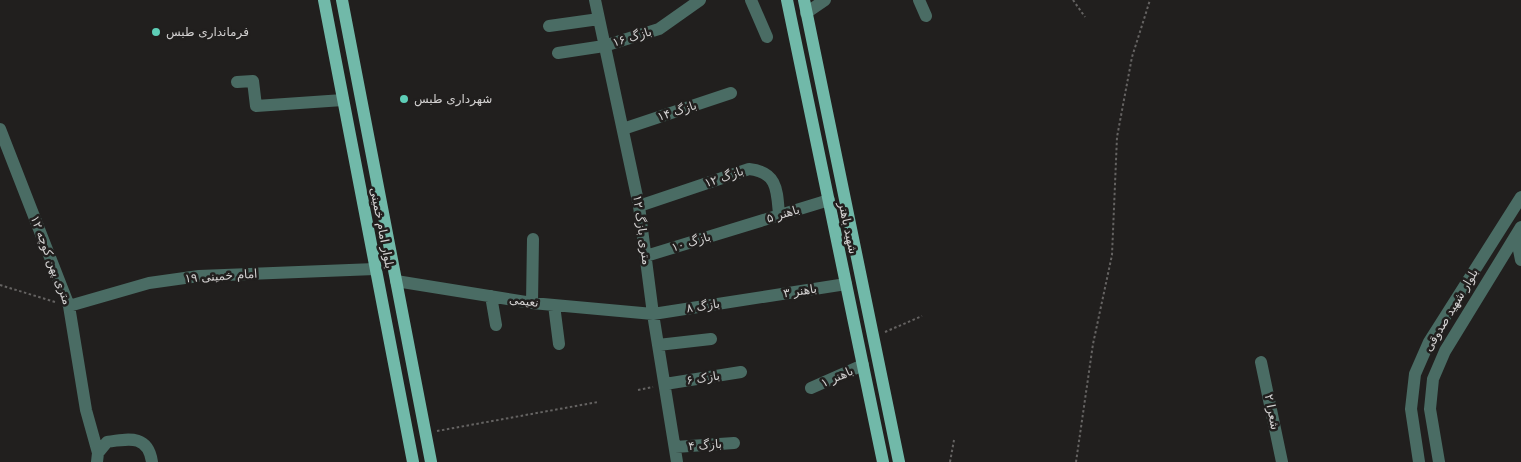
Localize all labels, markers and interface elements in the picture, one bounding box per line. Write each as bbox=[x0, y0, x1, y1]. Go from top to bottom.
street label: بازگ ۱۶ bbox=[611, 24, 654, 51]
place label: فرمانداری طبس bbox=[166, 25, 249, 40]
marker: فرمانداری طبس bbox=[150, 26, 162, 38]
place label: شهرداری طبس bbox=[414, 92, 492, 107]
marker: شهرداری طبس bbox=[398, 93, 410, 105]
street label: بازگ ۱۴ bbox=[656, 98, 699, 125]
street label: بازگ ۱۲ bbox=[703, 164, 746, 191]
street label: بلوار امام خمینی bbox=[366, 186, 397, 270]
street label: ۱۲ متری بازگ bbox=[629, 194, 654, 266]
street label: شهید باهنر bbox=[834, 200, 860, 256]
street label: باهنر ۵ bbox=[765, 202, 802, 227]
street label: ۱۲ متری پهن کوچه bbox=[27, 214, 74, 307]
street label: بازگ ۱۰ bbox=[670, 229, 713, 256]
street label: امام خمینی ۱۹ bbox=[184, 266, 258, 286]
street label: بلوار شهید صدوقی bbox=[1421, 266, 1482, 354]
street label: باهنر ۳ bbox=[782, 281, 818, 302]
street label: نعیمی bbox=[508, 292, 540, 310]
street label: بازگ ۸ bbox=[685, 296, 721, 317]
street label: باهنر ۱ bbox=[819, 364, 856, 391]
street label: بازک ۶ bbox=[685, 368, 721, 389]
street label: شعرا ۲ bbox=[1261, 393, 1282, 431]
street label: بازگ ۴ bbox=[688, 437, 722, 454]

